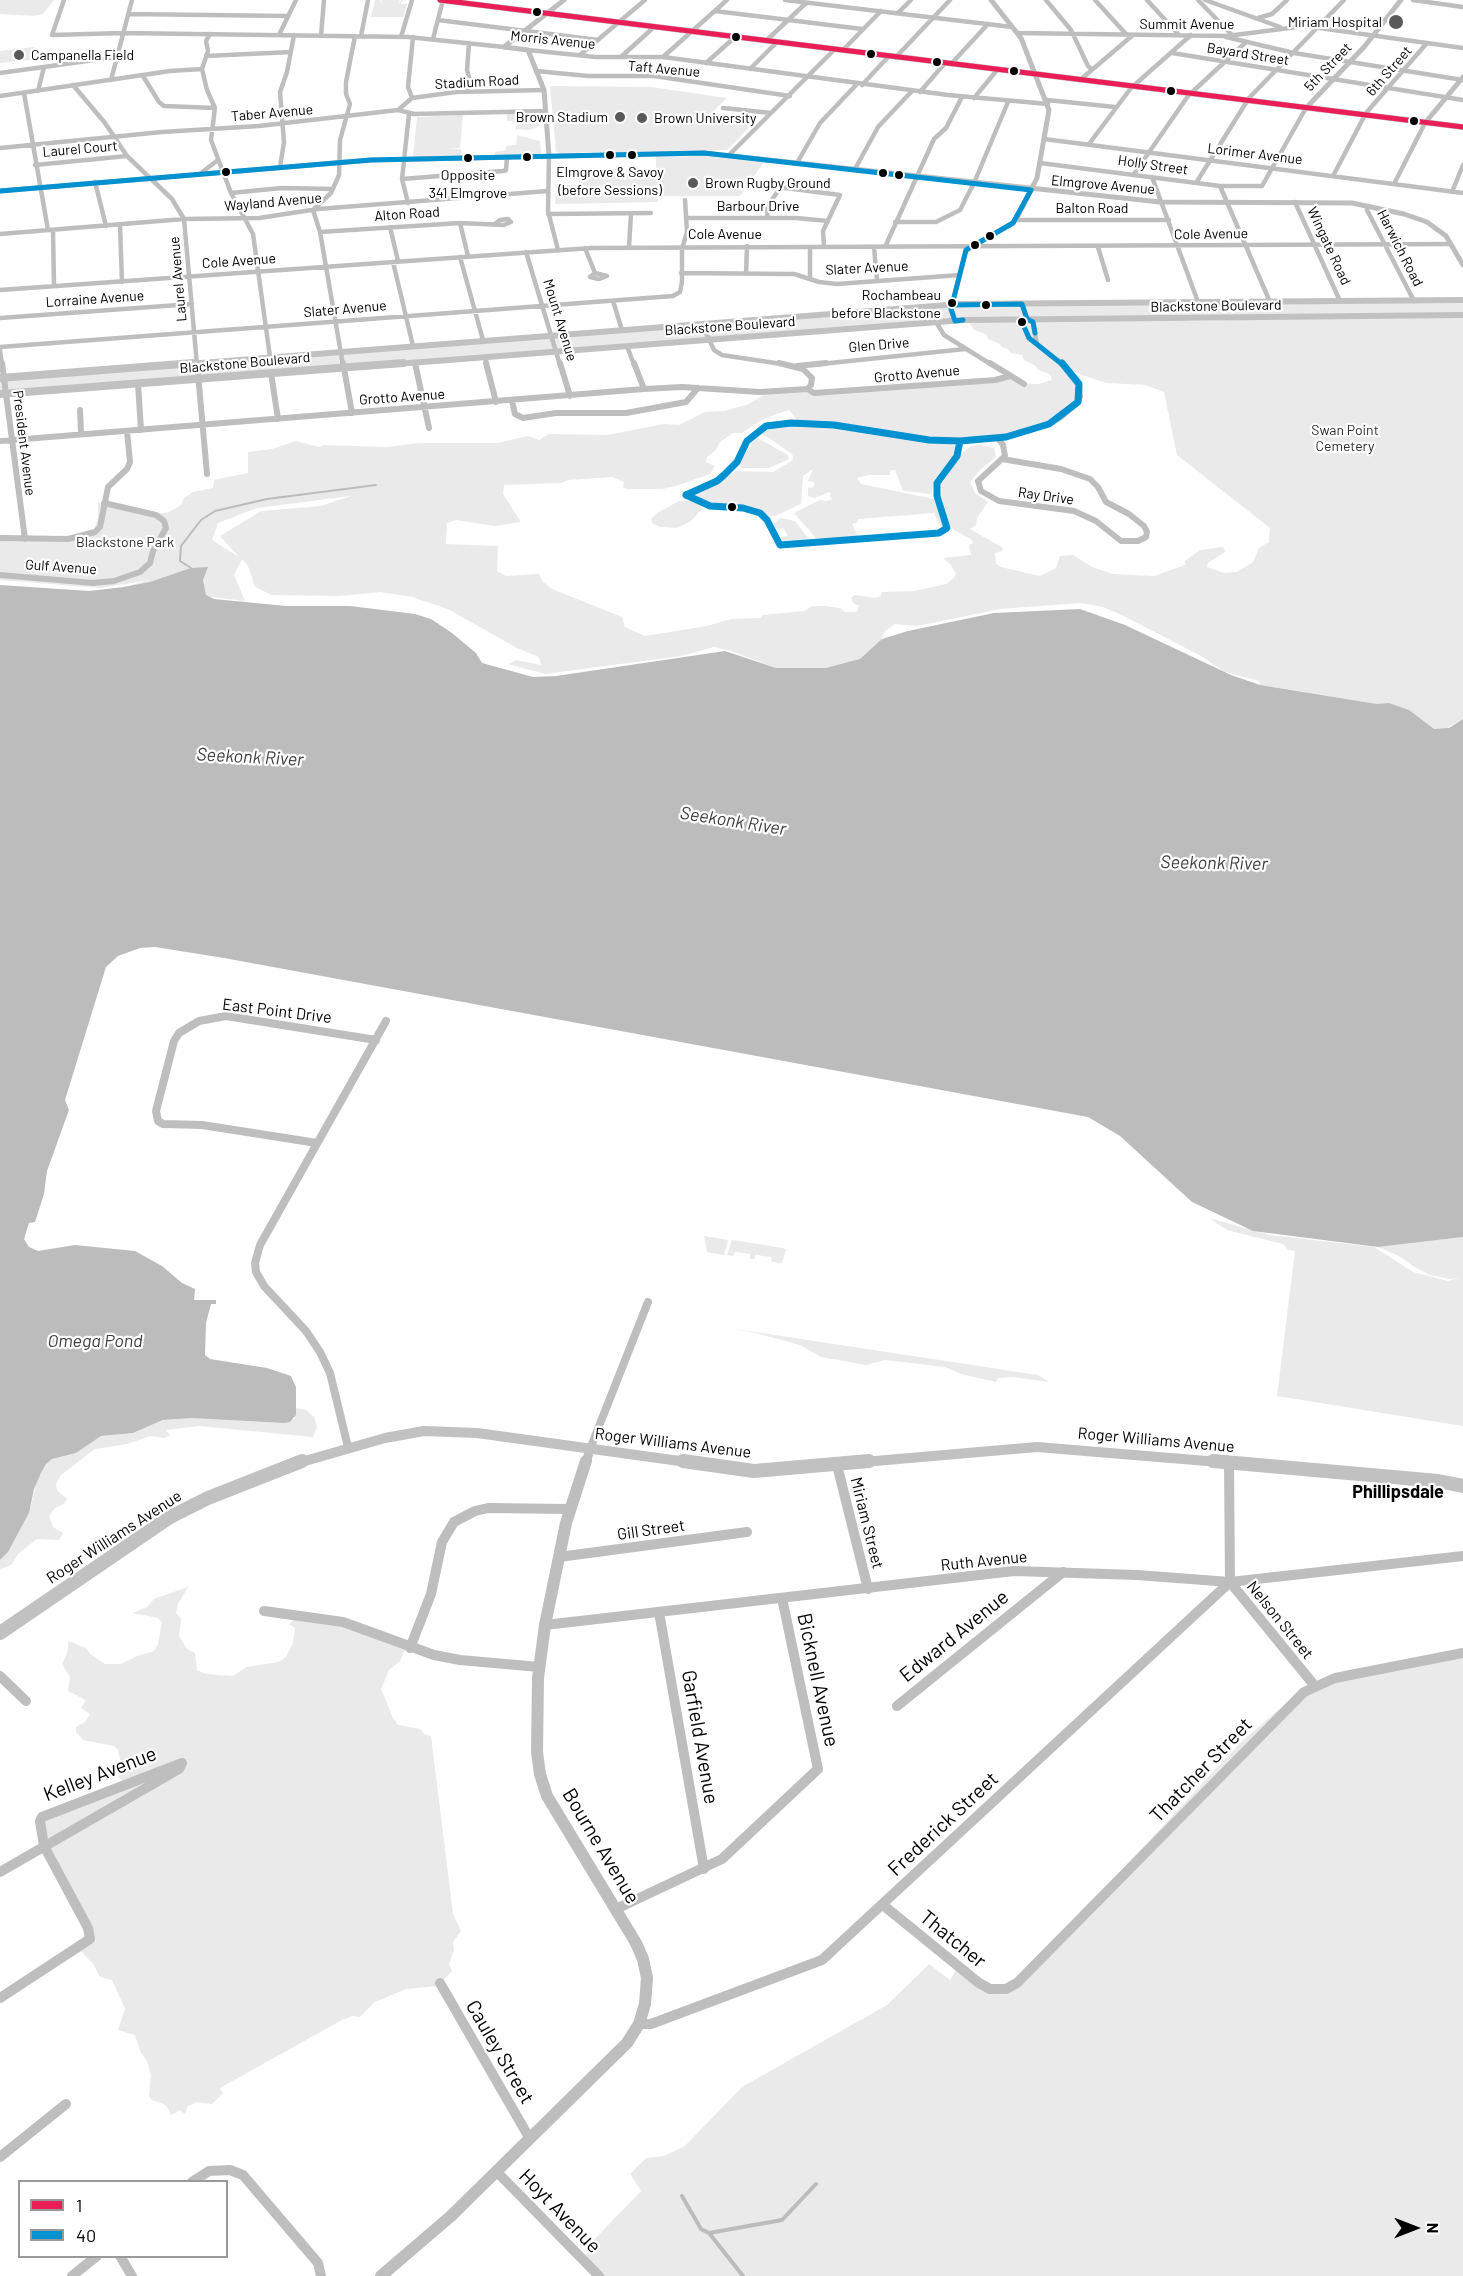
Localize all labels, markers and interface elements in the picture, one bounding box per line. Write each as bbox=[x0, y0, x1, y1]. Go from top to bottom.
unlabelled marker bbox=[531, 6, 543, 18]
marker: Miriam Hospital bbox=[1387, 13, 1405, 31]
place label: Miriam Hospital bbox=[1288, 14, 1382, 30]
street label: Summit Avenue bbox=[1140, 16, 1234, 32]
street label: Morris Avenue bbox=[510, 27, 596, 53]
unlabelled marker bbox=[730, 31, 742, 43]
street label: Bayard Street bbox=[1206, 39, 1290, 69]
street label: 5th Street bbox=[1301, 39, 1355, 95]
street label: 6th Street bbox=[1363, 43, 1415, 99]
place label: Campanella Field bbox=[31, 47, 134, 63]
marker: Campanella Field bbox=[12, 48, 26, 62]
unlabelled marker bbox=[865, 48, 877, 60]
unlabelled marker bbox=[931, 56, 943, 68]
street label: Taft Avenue bbox=[627, 57, 701, 81]
unlabelled marker bbox=[1008, 65, 1020, 77]
street label: Stadium Road bbox=[434, 71, 520, 93]
unlabelled marker bbox=[1165, 85, 1177, 97]
street label: Taber Avenue bbox=[230, 101, 314, 125]
place label: Brown Stadium bbox=[516, 109, 608, 125]
marker: Brown Stadium bbox=[613, 110, 627, 124]
place label: Brown University bbox=[654, 110, 757, 126]
marker: Brown University bbox=[635, 111, 649, 125]
unlabelled marker bbox=[1408, 115, 1420, 127]
street label: Laurel Court bbox=[42, 137, 118, 161]
street label: Lorimer Avenue bbox=[1207, 140, 1303, 168]
marker: Elmgrove & Savoy (before Sessions) bbox=[604, 149, 616, 161]
unlabelled marker bbox=[626, 149, 638, 161]
unlabelled marker bbox=[521, 151, 533, 163]
marker: Opposite 341 Elmgrove bbox=[462, 152, 474, 164]
street label: Holly Street bbox=[1117, 152, 1189, 178]
place label: Elmgrove & Savoy (before Sessions) bbox=[556, 164, 664, 196]
unlabelled marker bbox=[220, 166, 232, 178]
place label: Opposite 341 Elmgrove bbox=[429, 167, 507, 200]
unlabelled marker bbox=[877, 167, 889, 179]
unlabelled marker bbox=[893, 169, 905, 181]
street label: Elmgrove Avenue bbox=[1050, 172, 1156, 198]
place label: Brown Rugby Ground bbox=[705, 175, 831, 191]
marker: Brown Rugby Ground bbox=[686, 176, 700, 190]
street label: Wayland Avenue bbox=[223, 189, 323, 215]
street label: Barbour Drive bbox=[717, 198, 799, 214]
street label: Balton Road bbox=[1056, 200, 1128, 216]
street label: Alton Road bbox=[374, 203, 440, 225]
street label: Wingate Road bbox=[1304, 204, 1354, 288]
street label: Harwich Road bbox=[1373, 207, 1427, 289]
street label: Cole Avenue bbox=[1174, 225, 1248, 243]
street label: Cole Avenue bbox=[688, 226, 762, 242]
unlabelled marker bbox=[984, 230, 996, 242]
street label: Laurel Avenue bbox=[166, 236, 190, 322]
unlabelled marker bbox=[969, 239, 981, 251]
street label: Cole Avenue bbox=[201, 250, 277, 272]
street label: Slater Avenue bbox=[825, 257, 909, 279]
street label: Mount Avenue bbox=[540, 277, 580, 363]
street label: Lorraine Avenue bbox=[45, 287, 145, 311]
place label: Rochambeau before Blackstone bbox=[831, 287, 941, 320]
street label: Blackstone Boulevard bbox=[1150, 296, 1282, 316]
street label: Slater Avenue bbox=[303, 297, 387, 321]
marker: Rochambeau before Blackstone bbox=[946, 297, 958, 309]
unlabelled marker bbox=[980, 299, 992, 311]
street label: Blackstone Boulevard bbox=[664, 313, 796, 339]
unlabelled marker bbox=[1016, 316, 1028, 328]
street label: Glen Drive bbox=[848, 334, 910, 356]
street label: Blackstone Boulevard bbox=[179, 349, 311, 377]
street label: Grotto Avenue bbox=[873, 362, 961, 386]
street label: Grotto Avenue bbox=[358, 386, 446, 408]
street label: President Avenue bbox=[9, 389, 39, 497]
park label: Swan Point Cemetery bbox=[1311, 422, 1379, 454]
street label: Ray Drive bbox=[1017, 484, 1075, 508]
unlabelled marker bbox=[726, 501, 738, 513]
park label: Blackstone Park bbox=[76, 534, 174, 550]
street label: Gulf Avenue bbox=[25, 556, 97, 578]
water label: Seekonk River bbox=[196, 743, 304, 771]
water label: Seekonk River bbox=[678, 802, 788, 840]
water label: Seekonk River bbox=[1160, 851, 1268, 875]
street label: East Point Drive bbox=[221, 995, 333, 1027]
water label: Omega Pond bbox=[47, 1330, 143, 1352]
street label: Roger Williams Avenue bbox=[594, 1424, 752, 1462]
street label: Roger Williams Avenue bbox=[1077, 1424, 1235, 1456]
street label: Miriam Street bbox=[846, 1475, 888, 1571]
district label: Phillipsdale bbox=[1352, 1481, 1444, 1503]
street label: Roger Williams Avenue bbox=[43, 1486, 185, 1588]
street label: Gill Street bbox=[616, 1516, 686, 1544]
street label: Ruth Avenue bbox=[940, 1547, 1028, 1575]
street label: Nelson Street bbox=[1243, 1577, 1317, 1663]
street label: Edward Avenue bbox=[895, 1585, 1013, 1687]
street label: Bicknell Avenue bbox=[792, 1611, 844, 1749]
street label: Garfield Avenue bbox=[676, 1668, 724, 1806]
street label: Thatcher Street bbox=[1145, 1712, 1257, 1828]
street label: Kelley Avenue bbox=[40, 1741, 160, 1807]
street label: Frederick Street bbox=[883, 1767, 1003, 1881]
street label: Bourne Avenue bbox=[557, 1784, 645, 1908]
street label: Thatcher bbox=[915, 1905, 991, 1973]
street label: Cauley Street bbox=[461, 1996, 539, 2108]
street label: Hoyt Avenue bbox=[514, 2164, 606, 2258]
legend bbox=[18, 2180, 228, 2258]
text: 1 bbox=[76, 2194, 82, 2216]
north arrow bbox=[1385, 2198, 1445, 2258]
text: N bbox=[1424, 2223, 1443, 2233]
text: 40 bbox=[76, 2224, 96, 2246]

